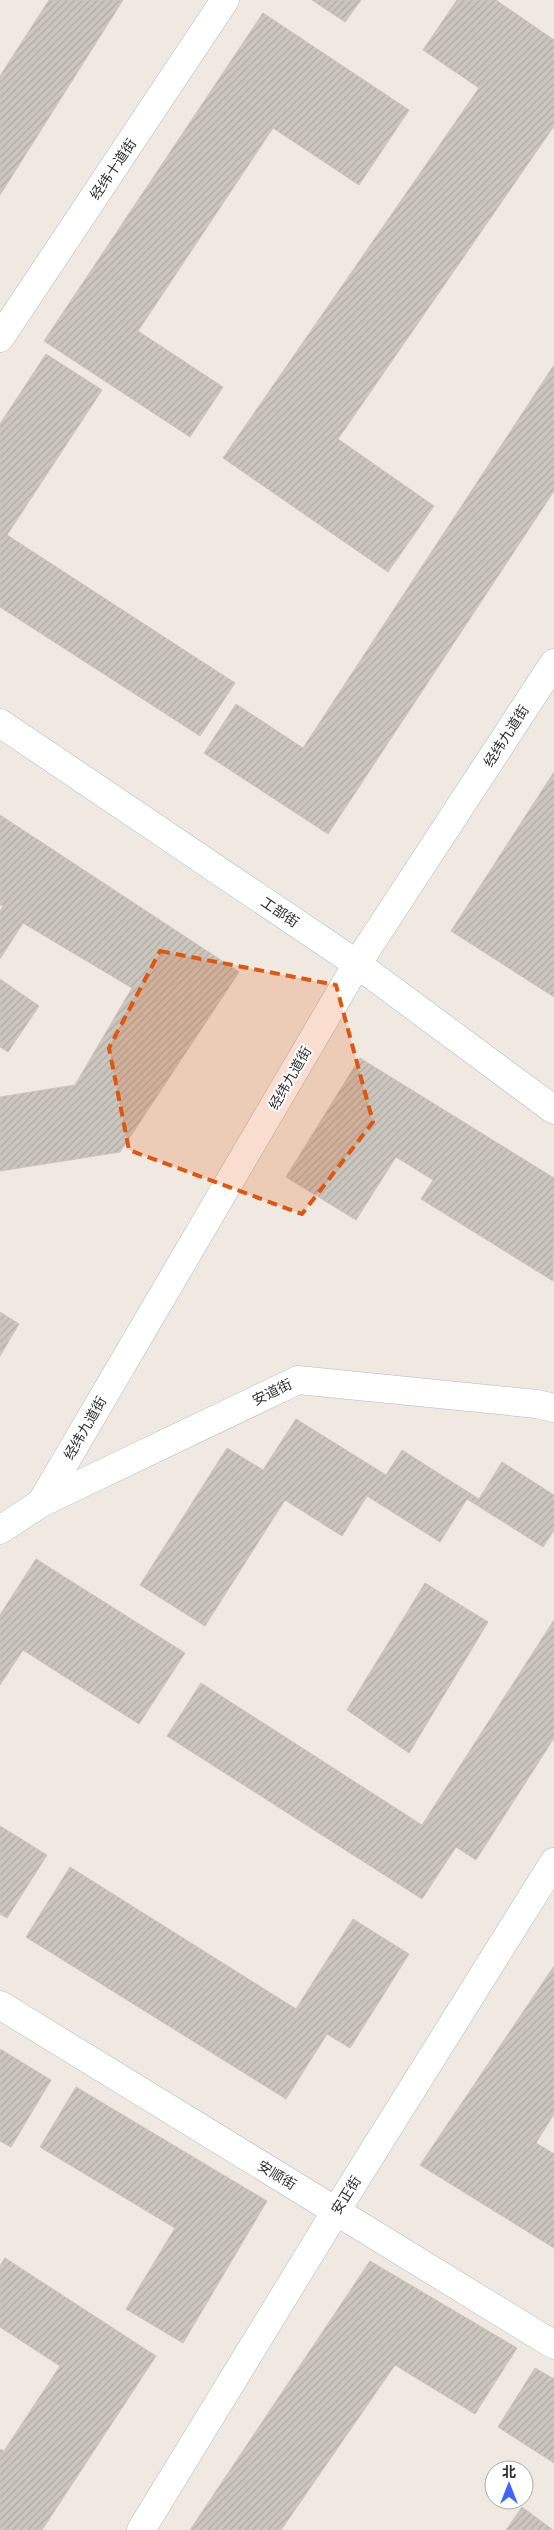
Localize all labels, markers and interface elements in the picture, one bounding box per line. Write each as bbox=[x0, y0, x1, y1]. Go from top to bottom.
street label: 经纬十道街 bbox=[87, 136, 140, 203]
street label: 经纬九道街 bbox=[480, 702, 533, 770]
street label: 工部街 bbox=[258, 894, 302, 931]
street label: 经纬九道街 bbox=[266, 1044, 315, 1113]
street label: 安道街 bbox=[250, 1376, 295, 1409]
street label: 经纬九道街 bbox=[61, 1394, 110, 1463]
street label: 安顺街 bbox=[254, 2157, 299, 2194]
street label: 安正街 bbox=[328, 2173, 365, 2218]
north arrow bbox=[484, 2460, 534, 2510]
text: 北 bbox=[502, 2464, 516, 2481]

